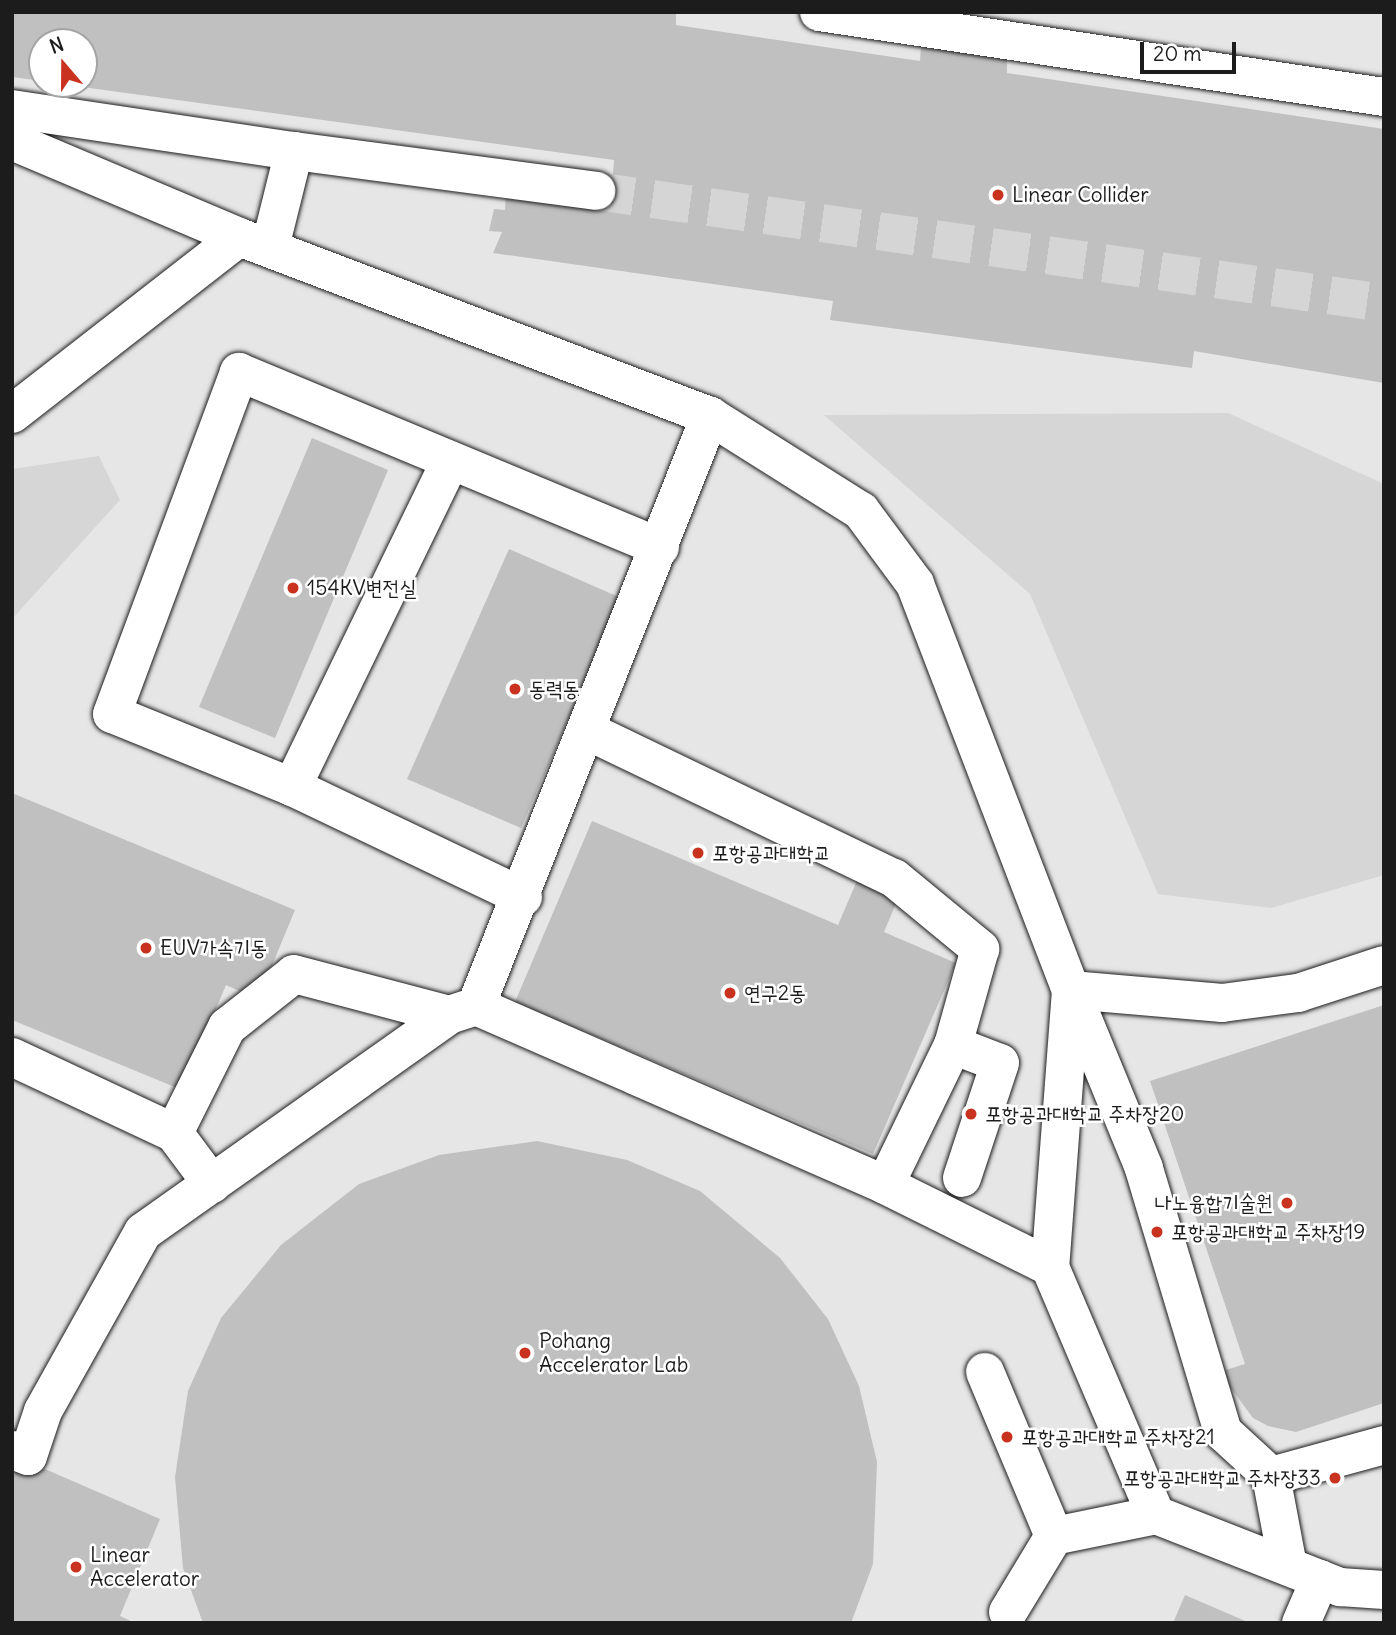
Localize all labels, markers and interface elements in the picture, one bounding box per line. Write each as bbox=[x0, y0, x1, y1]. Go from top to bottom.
north arrow bbox=[28, 28, 98, 98]
scale bar bbox=[1144, 28, 1240, 72]
text: N bbox=[46, 32, 67, 59]
text: 20 m bbox=[1153, 40, 1202, 67]
place label: Linear Collider bbox=[1012, 182, 1149, 208]
marker: Linear Collider bbox=[990, 187, 1006, 203]
place label: 154KV변전실 bbox=[307, 575, 416, 601]
marker: 154KV변전실 bbox=[285, 580, 301, 596]
place label: 동력동 bbox=[529, 676, 580, 702]
marker: 동력동 bbox=[507, 681, 523, 697]
place label: 포항공과대학교 bbox=[712, 840, 830, 866]
marker: 포항공과대학교 bbox=[690, 845, 706, 861]
place label: EUV가속기동 bbox=[160, 935, 267, 961]
marker: EUV가속기동 bbox=[138, 940, 154, 956]
place label: 연구2동 bbox=[744, 980, 806, 1006]
marker: 연구2동 bbox=[722, 985, 738, 1001]
place label: 포항공과대학교 주차장20 bbox=[985, 1101, 1184, 1127]
marker: 포항공과대학교 주차장20 bbox=[963, 1106, 979, 1122]
place label: 나노융합기술원 bbox=[1155, 1190, 1273, 1216]
marker: 나노융합기술원 bbox=[1279, 1195, 1295, 1211]
place label: 포항공과대학교 주차장19 bbox=[1171, 1219, 1365, 1245]
marker: 포항공과대학교 주차장19 bbox=[1149, 1224, 1165, 1240]
place label: Pohang Accelerator Lab bbox=[539, 1328, 688, 1378]
marker: Pohang Accelerator Lab bbox=[517, 1345, 533, 1361]
place label: 포항공과대학교 주차장21 bbox=[1021, 1424, 1215, 1450]
marker: 포항공과대학교 주차장21 bbox=[999, 1429, 1015, 1445]
place label: 포항공과대학교 주차장33 bbox=[1123, 1465, 1321, 1491]
marker: 포항공과대학교 주차장33 bbox=[1327, 1470, 1343, 1486]
place label: Linear Accelerator bbox=[90, 1542, 199, 1592]
marker: Linear Accelerator bbox=[68, 1559, 84, 1575]

